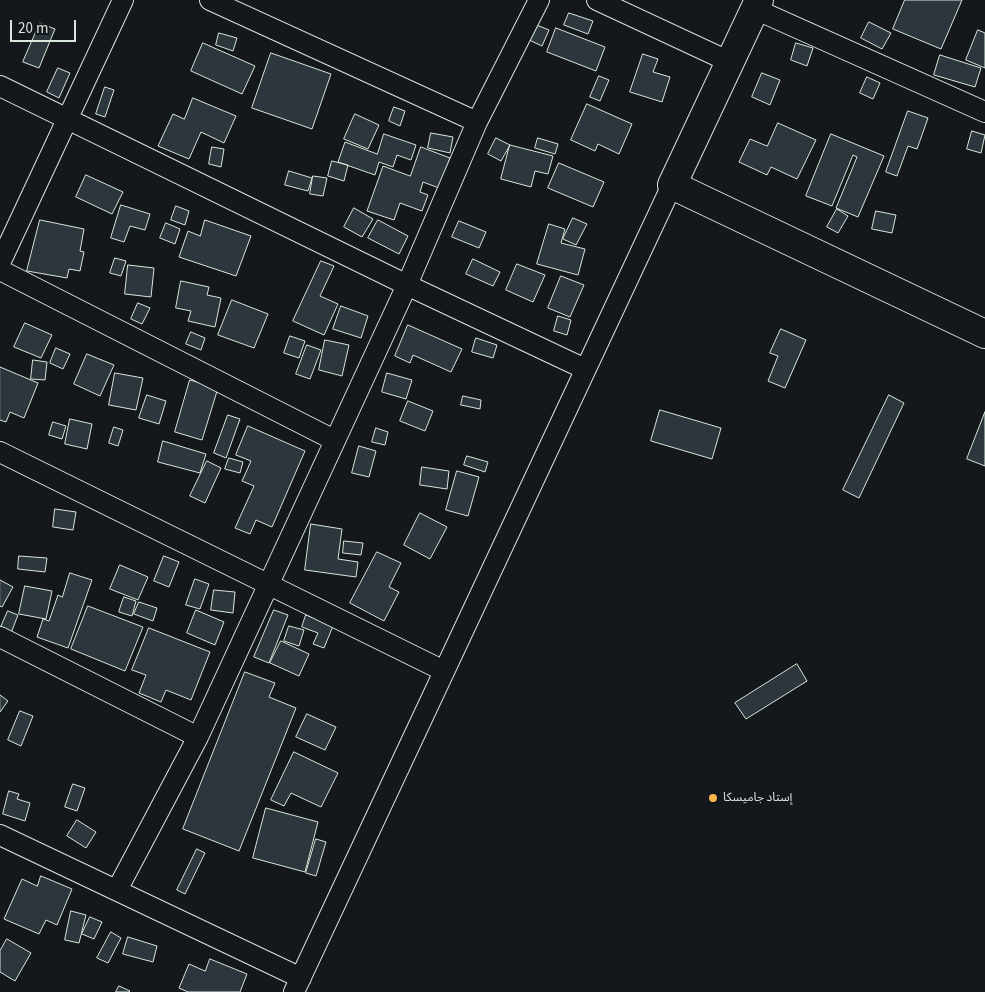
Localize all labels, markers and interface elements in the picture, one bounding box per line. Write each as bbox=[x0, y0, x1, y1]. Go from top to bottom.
scale bar bbox=[12, 10, 79, 42]
text: 20 m bbox=[18, 18, 48, 39]
place label: إستاد جاميسكا bbox=[723, 791, 792, 805]
marker: إستاد جاميسكا bbox=[707, 792, 719, 804]

